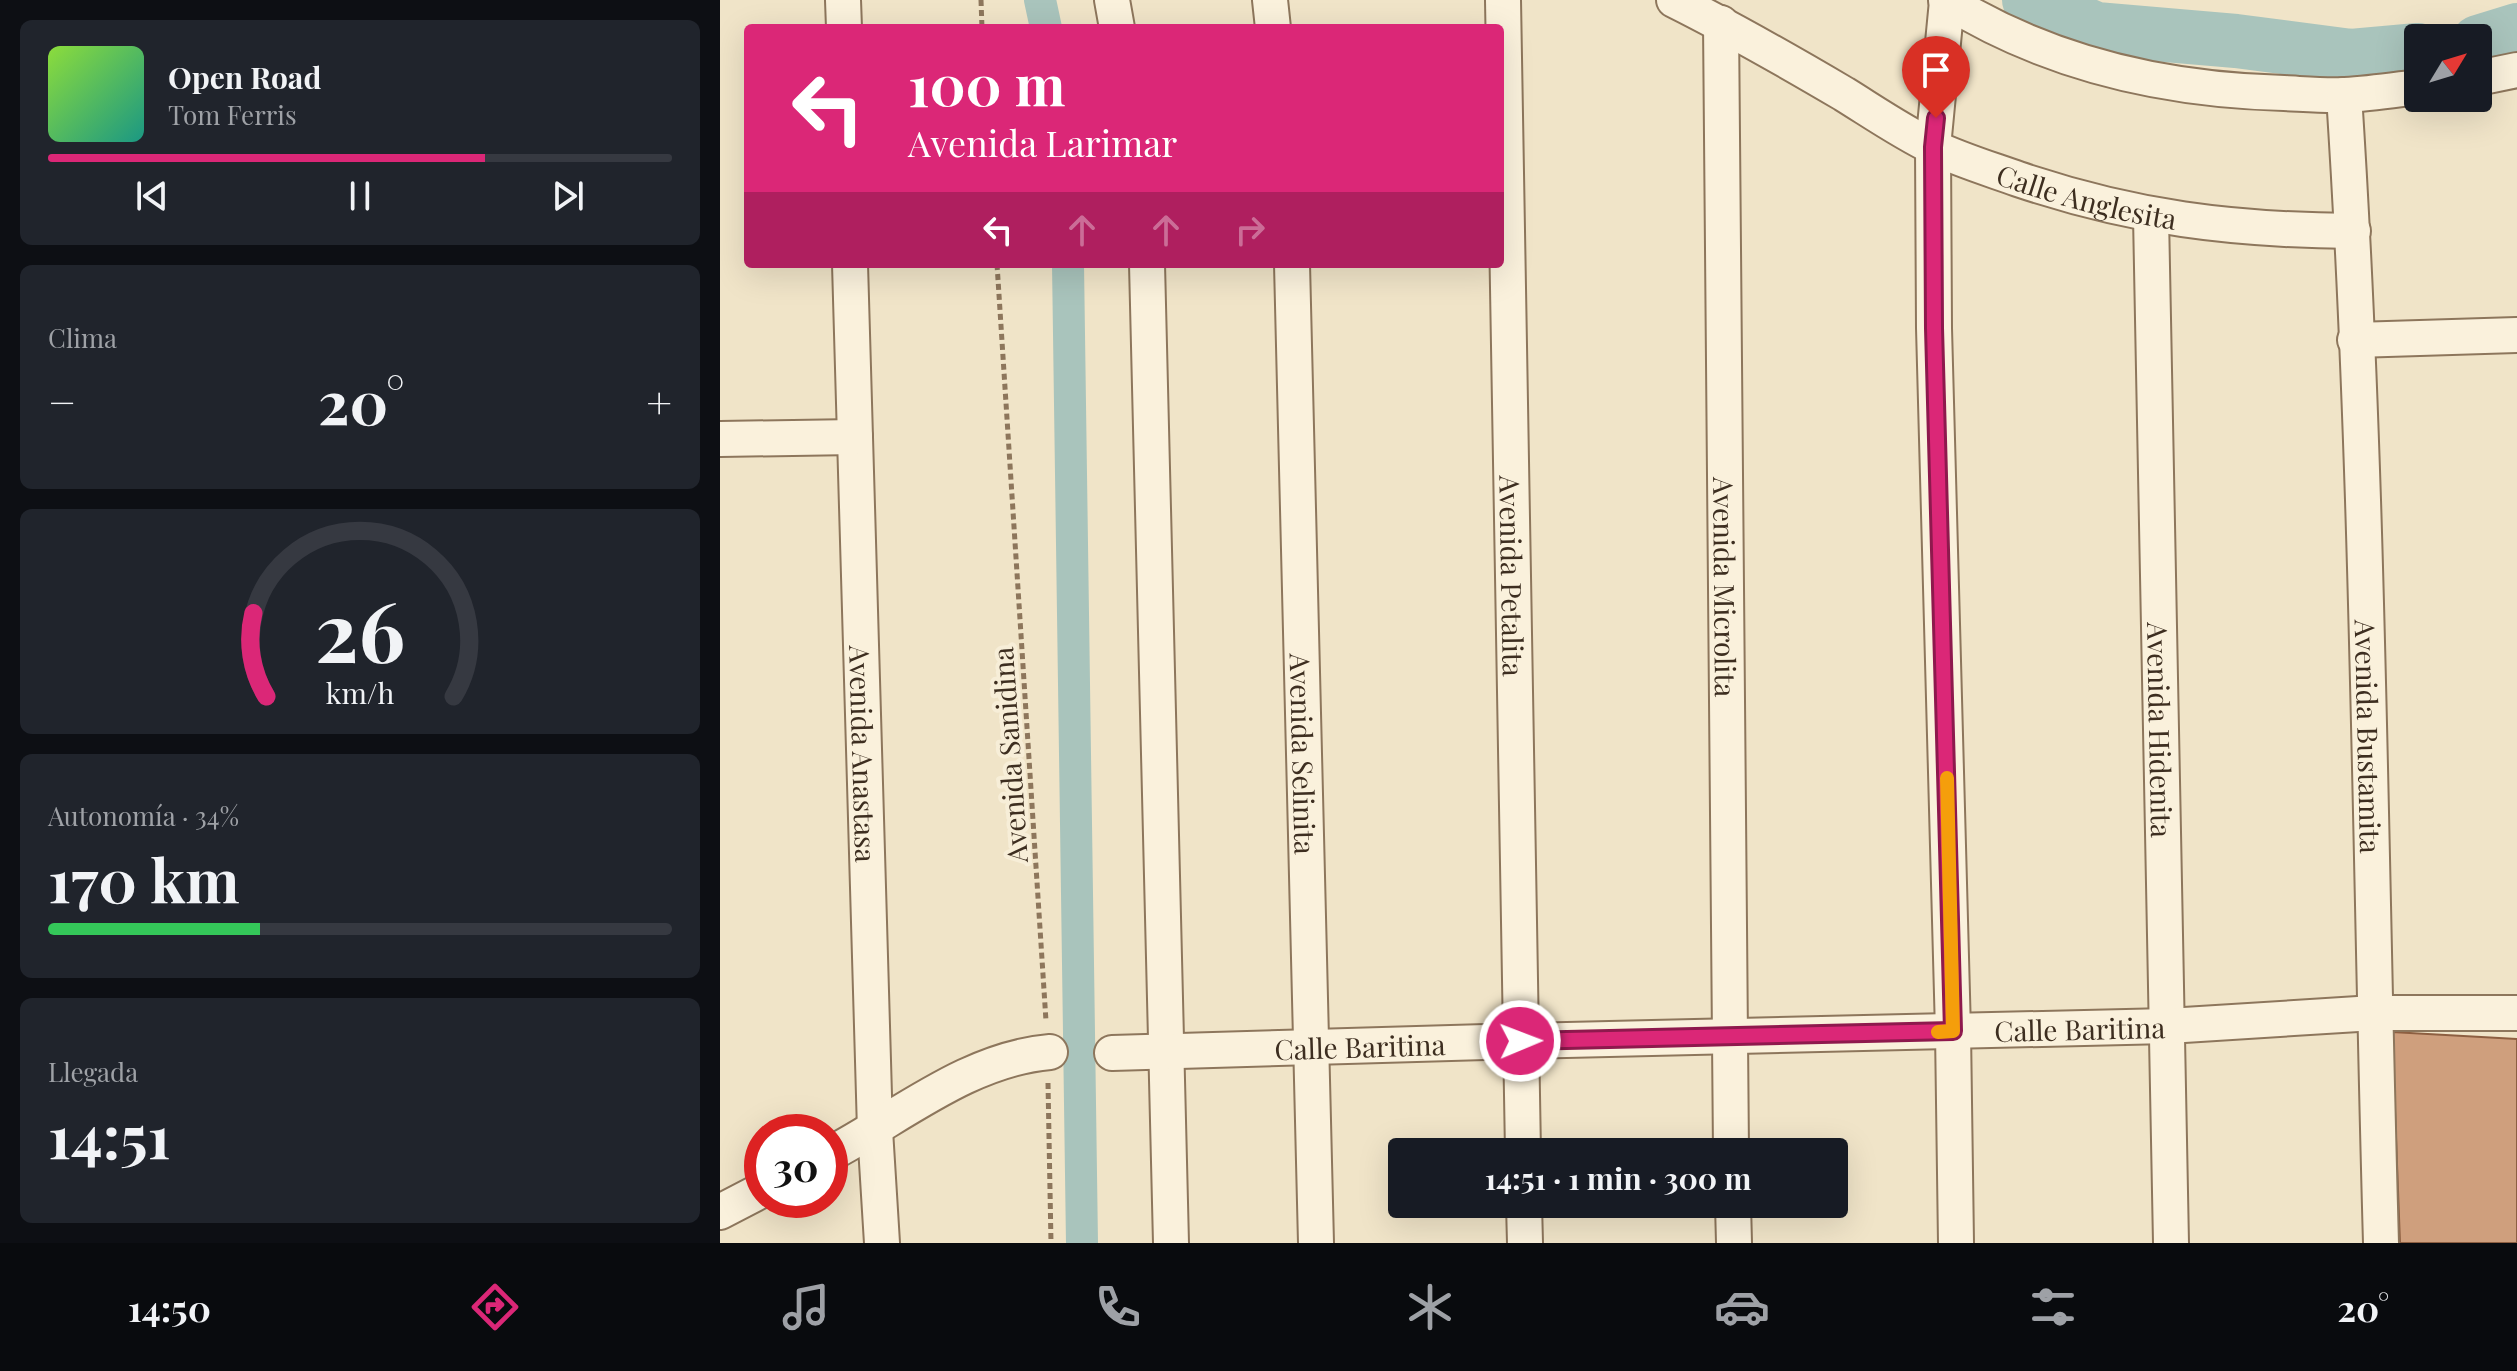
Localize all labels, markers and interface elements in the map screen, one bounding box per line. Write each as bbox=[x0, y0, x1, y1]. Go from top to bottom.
north arrow bbox=[2404, 24, 2492, 112]
map controls bbox=[2404, 24, 2492, 112]
pin bbox=[1902, 36, 1970, 118]
text: 100 m bbox=[908, 46, 1065, 121]
icon: arrive bbox=[1914, 48, 1958, 92]
icon: left bbox=[776, 56, 880, 160]
text: Open Road bbox=[168, 57, 321, 97]
text: Tom Ferris bbox=[168, 97, 297, 132]
text: Avenida Larimar bbox=[908, 118, 1177, 166]
street label: Calle Anglesita bbox=[1992, 155, 2180, 237]
icon: previous bbox=[130, 174, 174, 218]
icon: pause bbox=[338, 174, 382, 218]
icon: next bbox=[546, 174, 590, 218]
icon: left bbox=[976, 208, 1020, 252]
icon: ahead bbox=[1060, 208, 1104, 252]
icon: ahead bbox=[1144, 208, 1188, 252]
icon: right bbox=[1228, 208, 1272, 252]
text: Clima bbox=[48, 320, 117, 355]
text: 20° bbox=[318, 360, 405, 440]
text: − bbox=[48, 371, 76, 430]
text: + bbox=[646, 371, 672, 430]
street label: Avenida Petalita bbox=[1493, 474, 1533, 677]
street label: Avenida Microlita bbox=[1707, 476, 1745, 697]
text: 26 bbox=[315, 573, 405, 684]
street label: Avenida Bustamita bbox=[2348, 618, 2390, 854]
street label: Avenida Hidenita bbox=[2140, 621, 2182, 838]
street label: Avenida Anastasa bbox=[842, 644, 886, 863]
street label: Avenida Sanidina bbox=[983, 646, 1035, 865]
street label: Avenida Selinita bbox=[1283, 652, 1325, 855]
text: km/h bbox=[326, 674, 394, 712]
text: Autonomía · 34% bbox=[48, 798, 239, 833]
text: 170 km bbox=[48, 838, 240, 918]
position arrow bbox=[1478, 999, 1562, 1083]
street label: Calle Baritina bbox=[1994, 1008, 2166, 1049]
street label: Calle Baritina bbox=[1274, 1025, 1446, 1067]
text: Llegada bbox=[48, 1054, 138, 1089]
text: 14:51 bbox=[48, 1094, 171, 1174]
speed limit sign: 30 bbox=[744, 1114, 848, 1218]
text: 14:51 · 1 min · 300 m bbox=[1485, 1158, 1751, 1198]
icon: directions bbox=[467, 1279, 523, 1335]
icon: music bbox=[778, 1279, 834, 1335]
icon: phone bbox=[1090, 1279, 1146, 1335]
icon: climate bbox=[1402, 1279, 1458, 1335]
icon: car bbox=[1714, 1279, 1770, 1335]
icon: filters bbox=[2025, 1279, 2081, 1335]
text: 14:50 bbox=[128, 1283, 211, 1331]
text: 20° bbox=[2337, 1283, 2389, 1331]

